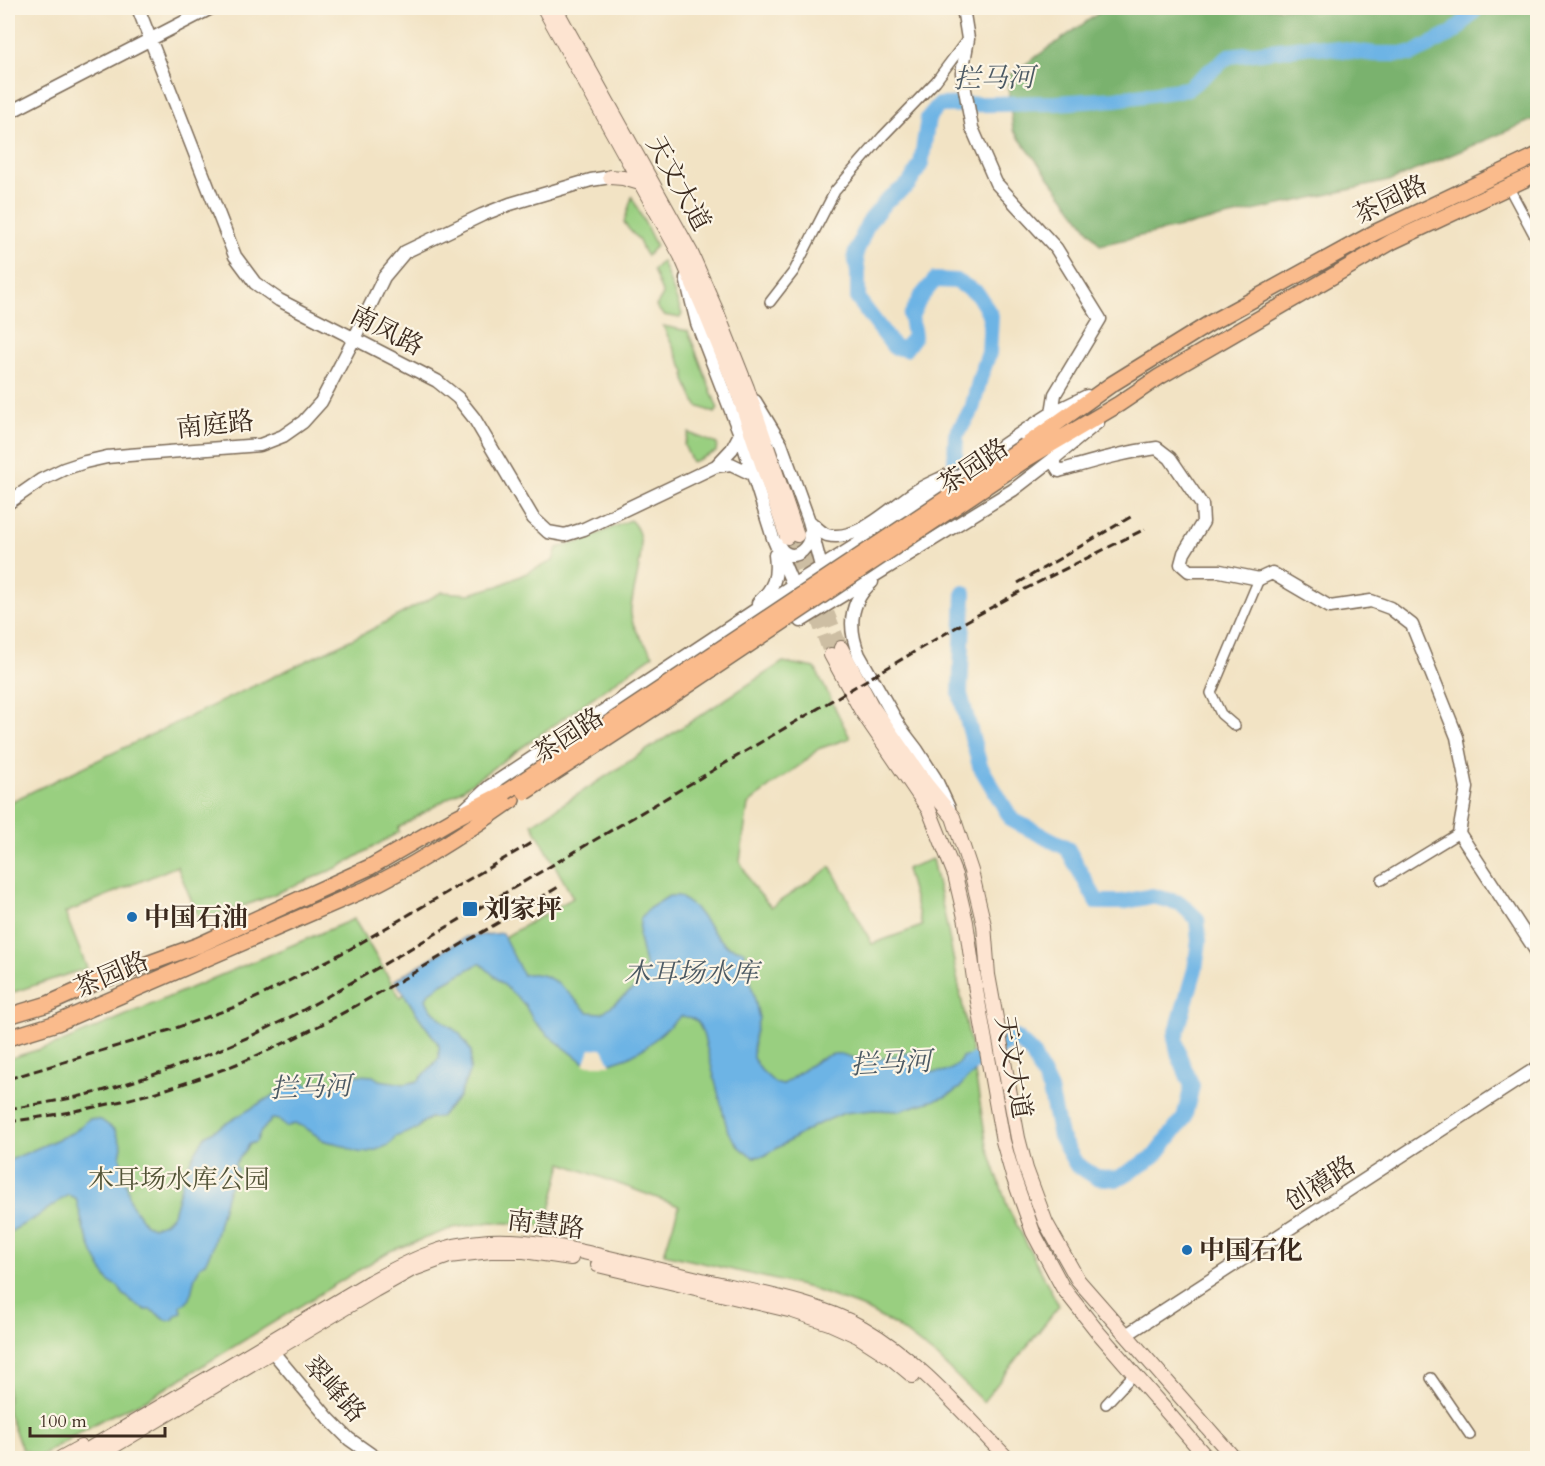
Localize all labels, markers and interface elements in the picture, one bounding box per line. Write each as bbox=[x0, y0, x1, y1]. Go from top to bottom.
water label: 拦马河 bbox=[953, 59, 1040, 98]
street label: 天文大道 bbox=[638, 129, 719, 237]
street label: 茶园路 bbox=[1347, 167, 1433, 232]
street label: 南凤路 bbox=[344, 297, 429, 364]
street label: 南庭路 bbox=[174, 403, 256, 446]
street label: 茶园路 bbox=[931, 430, 1015, 503]
street label: 茶园路 bbox=[526, 699, 611, 771]
place label: 刘家坪 bbox=[484, 892, 562, 927]
place label: 中国石油 bbox=[144, 900, 248, 935]
marker: 刘家坪 bbox=[461, 900, 479, 918]
marker: 中国石油 bbox=[125, 910, 139, 924]
street label: 茶园路 bbox=[68, 943, 154, 1006]
water label: 木耳场水库 bbox=[624, 955, 762, 992]
street label: 天文大道 bbox=[987, 1013, 1040, 1121]
water label: 拦马河 bbox=[850, 1043, 937, 1084]
water label: 拦马河 bbox=[270, 1067, 357, 1107]
street label: 创禧路 bbox=[1278, 1147, 1363, 1219]
park label: 木耳场水库公园 bbox=[88, 1162, 270, 1197]
street label: 南慧路 bbox=[505, 1202, 587, 1247]
place label: 中国石化 bbox=[1199, 1233, 1303, 1268]
marker: 中国石化 bbox=[1180, 1243, 1194, 1257]
street label: 翠峰路 bbox=[296, 1349, 374, 1430]
scale bar bbox=[30, 1400, 165, 1438]
text: 100 m bbox=[39, 1409, 87, 1434]

